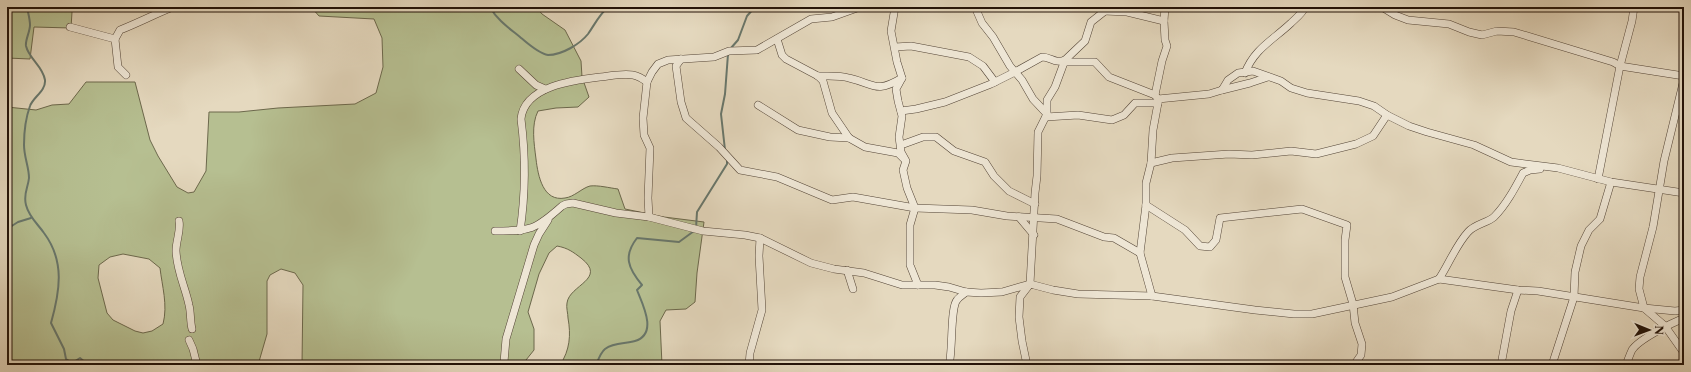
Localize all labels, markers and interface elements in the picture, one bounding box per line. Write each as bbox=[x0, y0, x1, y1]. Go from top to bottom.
north arrow bbox=[1629, 310, 1669, 350]
text: N bbox=[1652, 325, 1666, 336]

